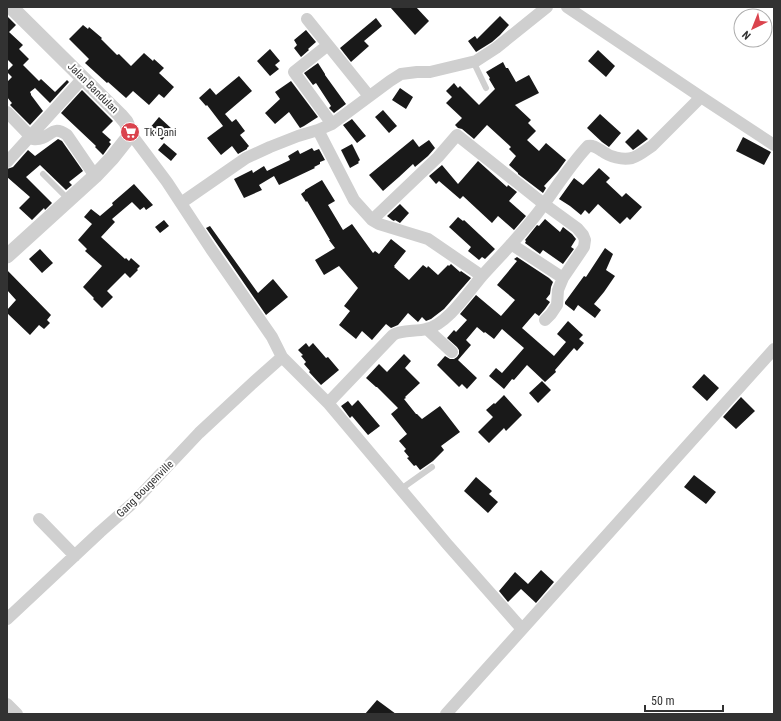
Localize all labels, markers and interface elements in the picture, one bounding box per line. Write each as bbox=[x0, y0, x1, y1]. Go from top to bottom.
north arrow bbox=[733, 8, 773, 48]
text: N bbox=[739, 28, 753, 42]
street label: Jalan Bandulan bbox=[65, 60, 121, 116]
supermarket icon: Tk Dani bbox=[119, 121, 141, 143]
place label: Tk Dani bbox=[144, 126, 177, 139]
street label: Gang Bougenville bbox=[114, 458, 176, 520]
scale bar bbox=[645, 687, 723, 713]
text: 50 m bbox=[651, 694, 675, 708]

